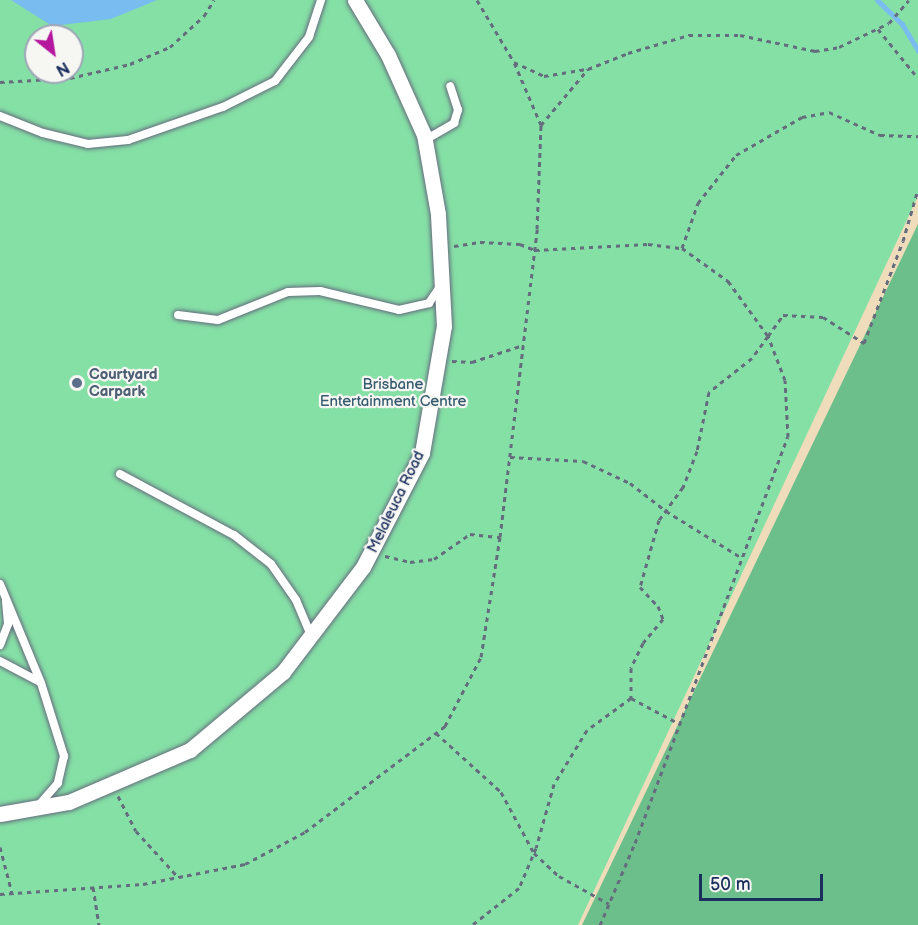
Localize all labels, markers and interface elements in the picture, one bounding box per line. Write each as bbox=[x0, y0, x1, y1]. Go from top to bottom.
north arrow bbox=[24, 24, 84, 84]
text: N bbox=[52, 57, 72, 80]
place label: Courtyard Carpark bbox=[89, 365, 158, 400]
park label: Brisbane Entertainment Centre bbox=[320, 375, 466, 410]
marker: Courtyard Carpark bbox=[70, 376, 84, 390]
street label: Melaleuca Road bbox=[364, 448, 428, 556]
scale bar bbox=[702, 862, 826, 900]
text: 50 m bbox=[710, 874, 751, 895]

